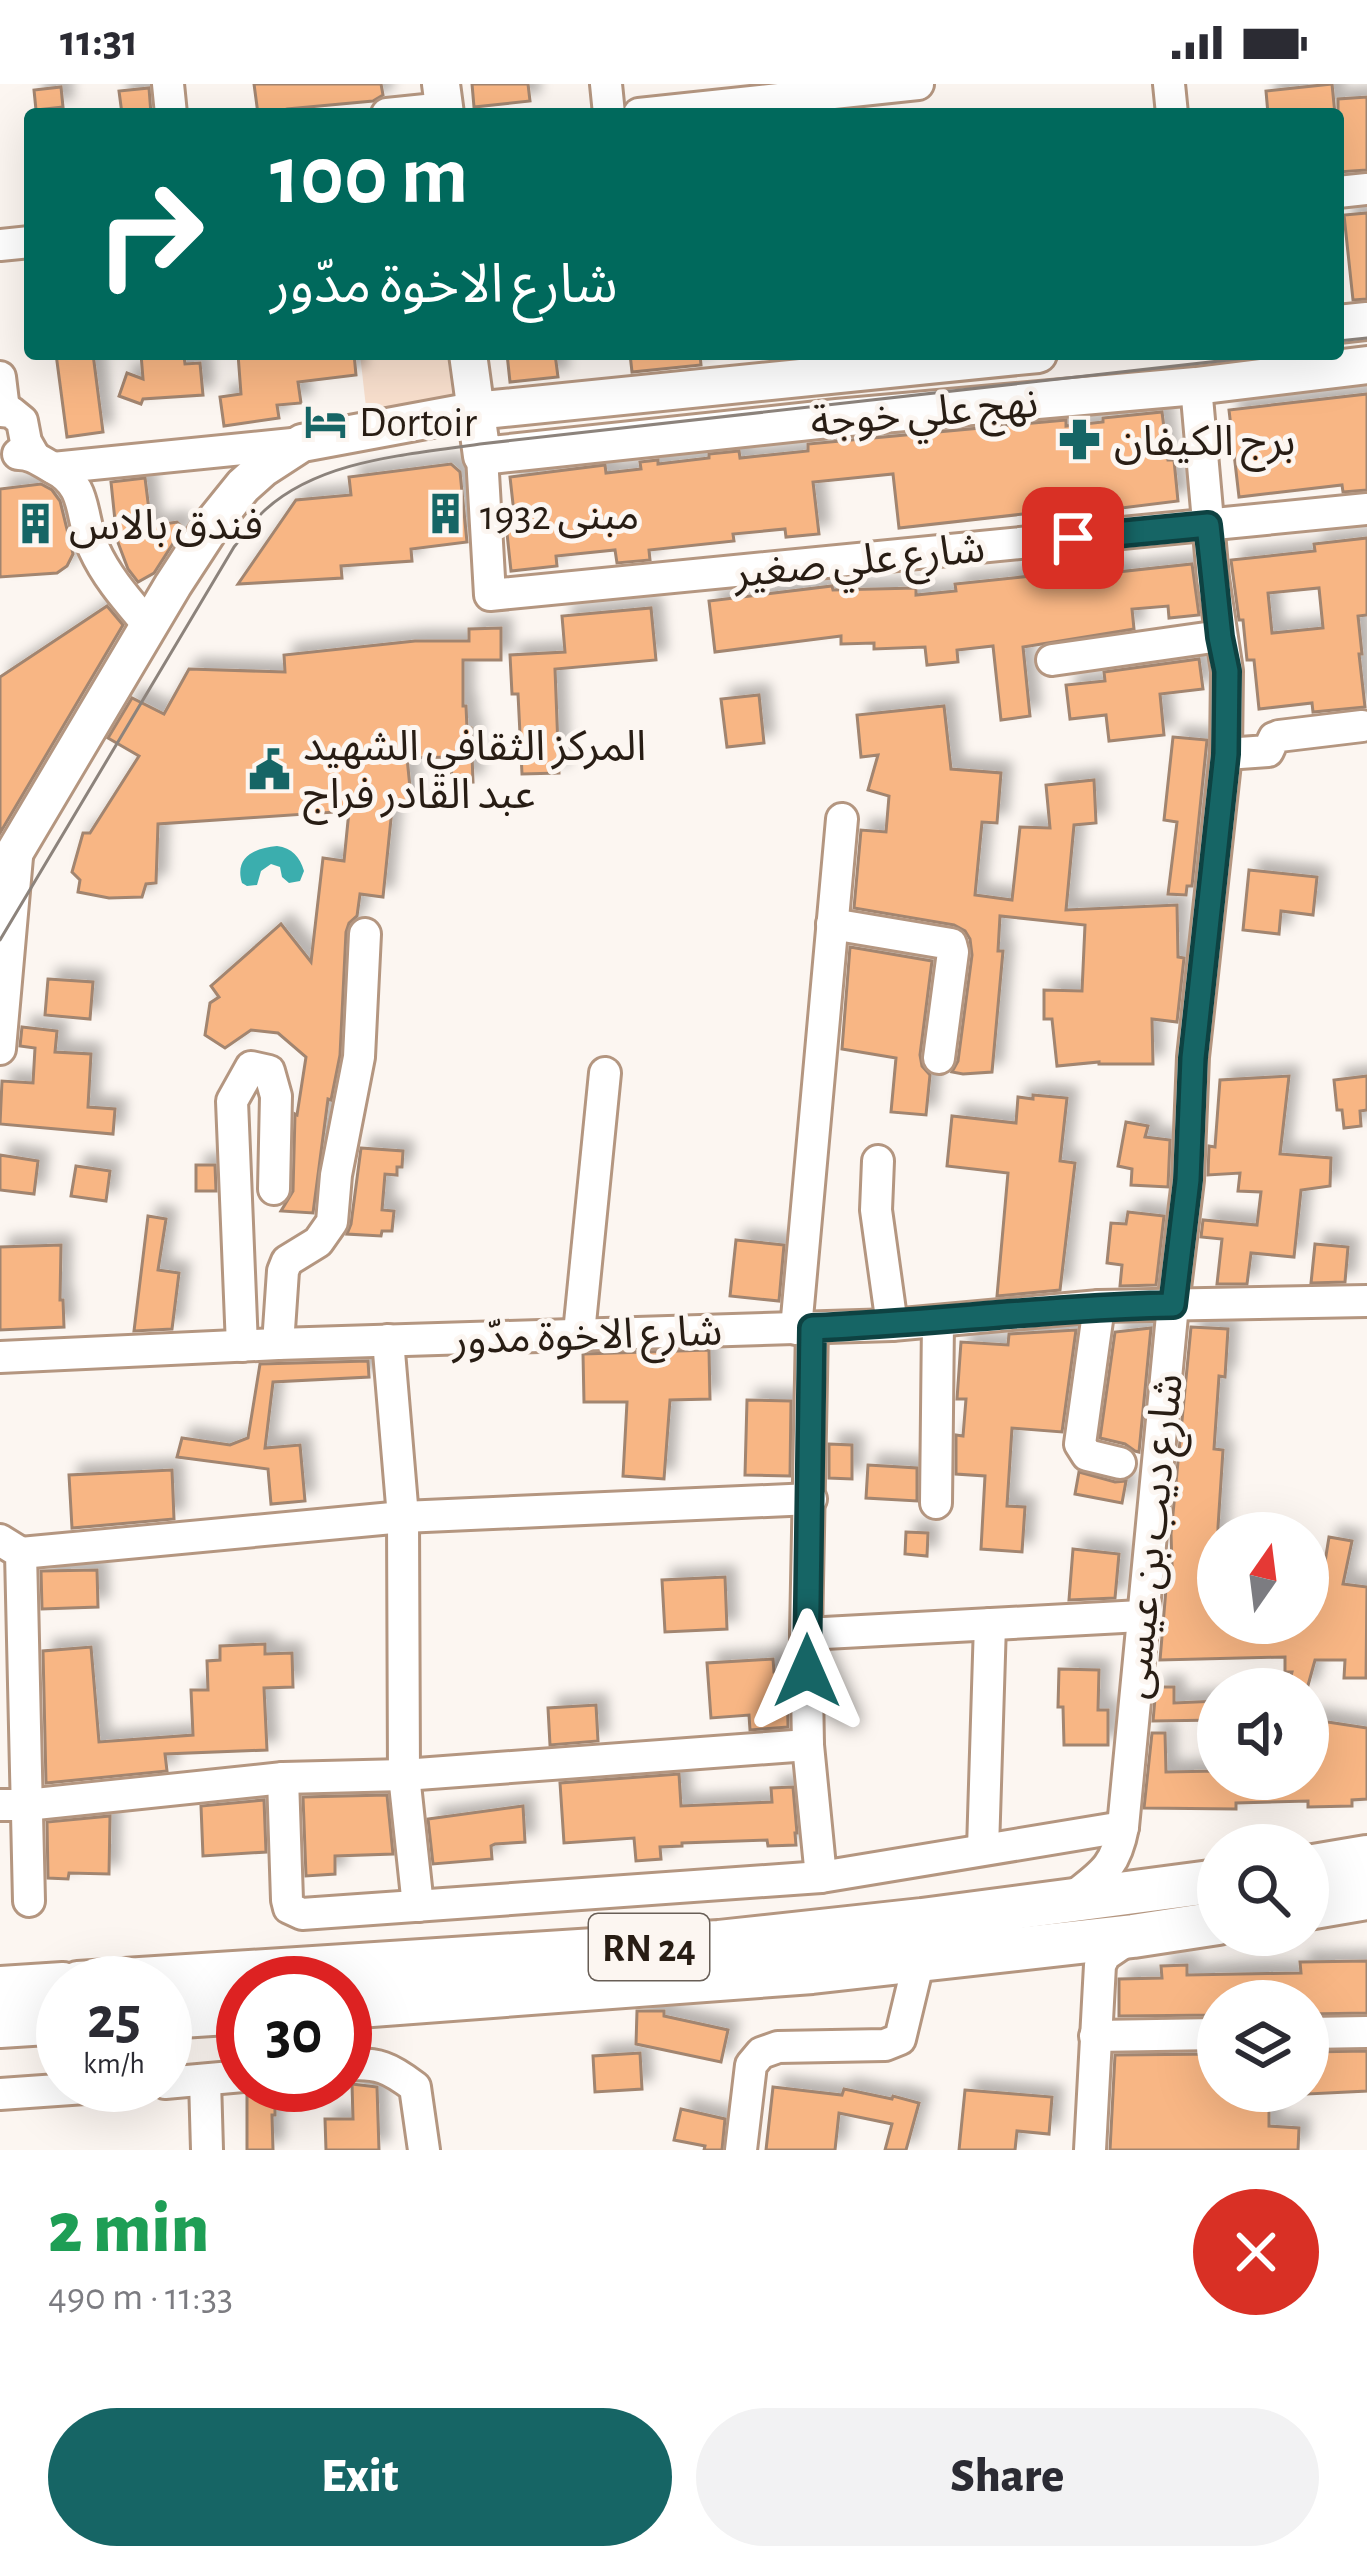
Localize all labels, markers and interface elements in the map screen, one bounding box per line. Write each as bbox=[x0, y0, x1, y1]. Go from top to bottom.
text: 11:31 bbox=[60, 19, 138, 64]
text: 100 m bbox=[270, 135, 468, 219]
icon: right bbox=[72, 156, 228, 312]
text: شارع الاخوة مدّور bbox=[270, 259, 618, 313]
street label: نهج علي خوجة bbox=[809, 382, 1040, 454]
hotel icon: Dortoir bbox=[302, 398, 348, 444]
place label: Dortoir bbox=[359, 402, 477, 444]
pharmacy icon: برج الكيفان bbox=[1057, 417, 1103, 463]
place label: برج الكيفان bbox=[1114, 421, 1295, 472]
pin bbox=[1022, 487, 1124, 589]
building icon: مبنى 1932 bbox=[423, 491, 469, 537]
place label: مبنى 1932 bbox=[480, 495, 639, 539]
building icon: فندق بالاس bbox=[12, 501, 58, 547]
place label: فندق بالاس bbox=[69, 505, 263, 549]
icon: arrive bbox=[1040, 505, 1106, 571]
street label: شارع علي صغير bbox=[729, 527, 988, 605]
place label: المركز الثقافي الشهيد عبد القادر فراج bbox=[303, 726, 646, 825]
public building icon: المركز الثقافي الشهيد عبد القادر فراج bbox=[246, 746, 292, 792]
street label: شارع الاخوة مدّور bbox=[449, 1310, 723, 1371]
street label: شارع ديب بن عيسى bbox=[1114, 1372, 1199, 1702]
north arrow bbox=[1197, 1512, 1329, 1644]
map controls bbox=[1197, 1512, 1329, 2112]
position arrow bbox=[744, 1608, 870, 1734]
button: sound bbox=[1197, 1668, 1329, 1800]
button: search bbox=[1197, 1824, 1329, 1956]
road number: RN 24 bbox=[589, 1914, 709, 1980]
speed limit sign: 30 bbox=[216, 1956, 372, 2112]
button: layers bbox=[1197, 1980, 1329, 2112]
text: 25 bbox=[87, 1989, 141, 2049]
text: km/h bbox=[83, 2049, 145, 2079]
button: close bbox=[1193, 2189, 1319, 2315]
text: 2 min bbox=[48, 2193, 209, 2265]
text: 490 m · 11:33 bbox=[48, 2278, 233, 2317]
button: Exit bbox=[48, 2408, 672, 2546]
button: Share bbox=[696, 2408, 1319, 2546]

